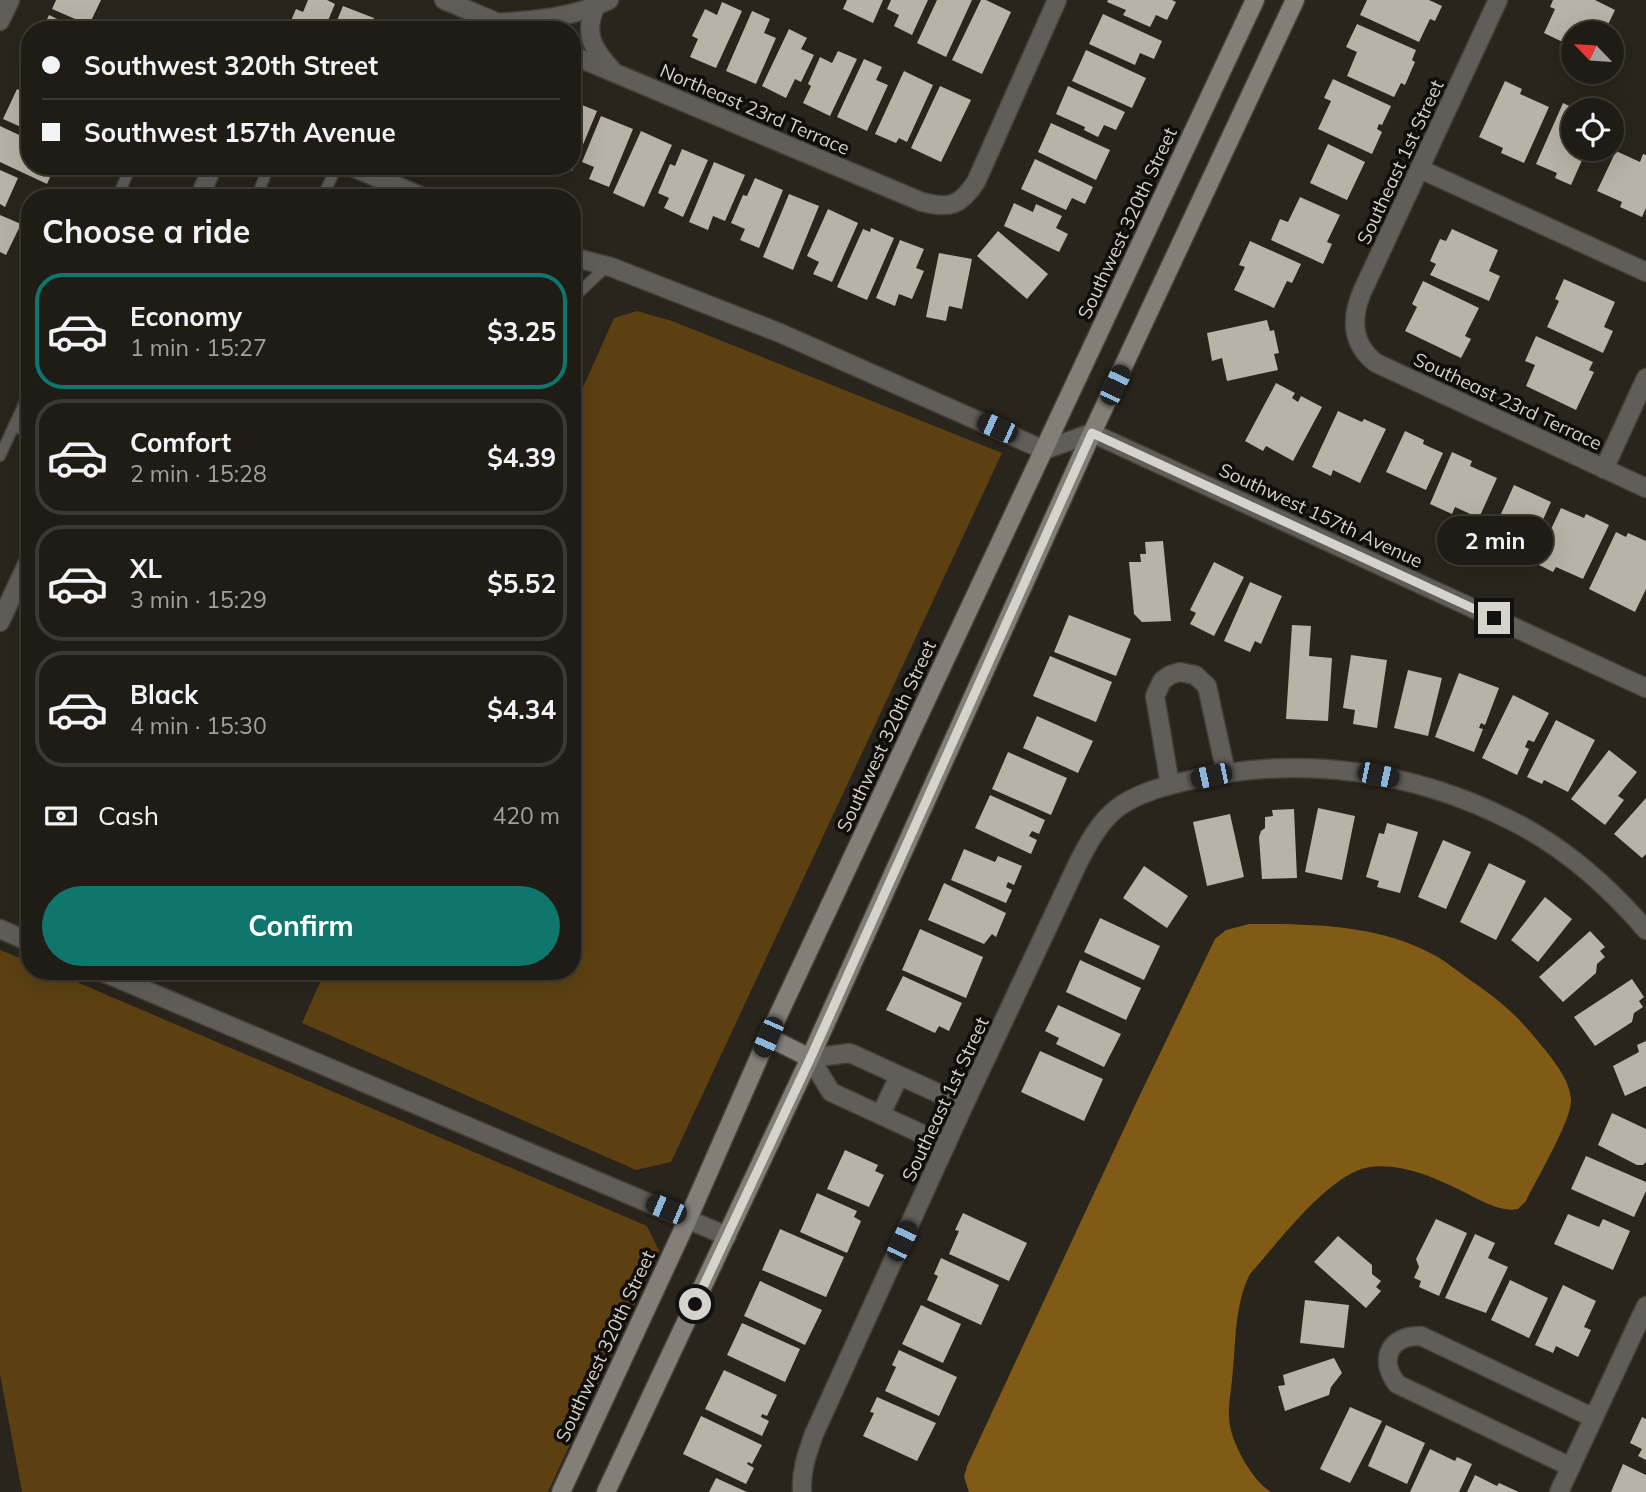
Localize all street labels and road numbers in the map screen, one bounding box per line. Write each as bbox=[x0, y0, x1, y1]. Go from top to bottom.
street label: Northeast 23rd Terrace bbox=[656, 58, 854, 160]
street label: Southeast 1st Street bbox=[1351, 76, 1449, 248]
street label: Southwest 320th Street bbox=[1072, 123, 1182, 323]
street label: Southeast 23rd Terrace bbox=[1410, 347, 1606, 455]
street label: Southwest 157th Avenue bbox=[1215, 457, 1427, 573]
street label: Southwest 320th Street bbox=[831, 636, 941, 836]
street label: Southeast 1st Street bbox=[896, 1013, 994, 1185]
street label: Southwest 320th Street bbox=[550, 1246, 660, 1446]

